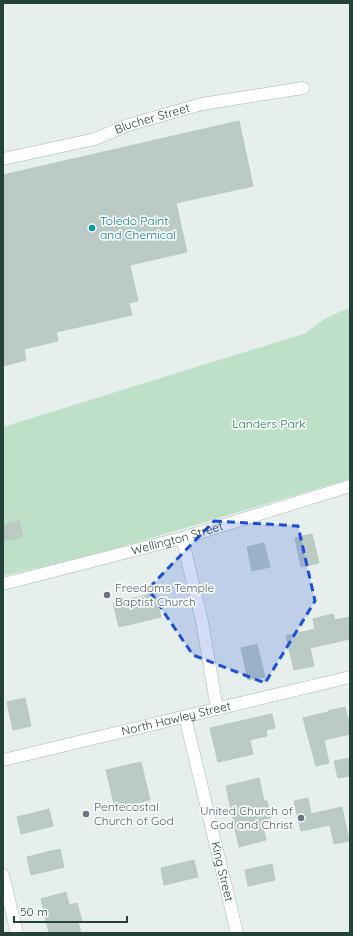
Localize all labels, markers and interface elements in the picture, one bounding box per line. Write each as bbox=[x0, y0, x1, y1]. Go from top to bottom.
street label: Blucher Street bbox=[112, 100, 191, 137]
place label: Toledo Paint and Chemical bbox=[100, 213, 176, 242]
marker: Toledo Paint and Chemical bbox=[87, 223, 97, 233]
park label: Landers Park bbox=[232, 416, 306, 431]
street label: Wellington Street bbox=[129, 518, 225, 558]
place label: Freedoms Temple Baptist Church bbox=[115, 580, 214, 609]
marker: Freedoms Temple Baptist Church bbox=[102, 590, 112, 600]
street label: North Hawley Street bbox=[120, 698, 232, 738]
place label: Pentecostal Church of God bbox=[94, 799, 174, 828]
place label: United Church of God and Christ bbox=[200, 803, 294, 832]
marker: Pentecostal Church of God bbox=[81, 809, 91, 819]
marker: United Church of God and Christ bbox=[296, 813, 306, 823]
street label: King Street bbox=[208, 840, 237, 903]
scale bar bbox=[14, 898, 127, 924]
text: 50 m bbox=[20, 904, 48, 919]

